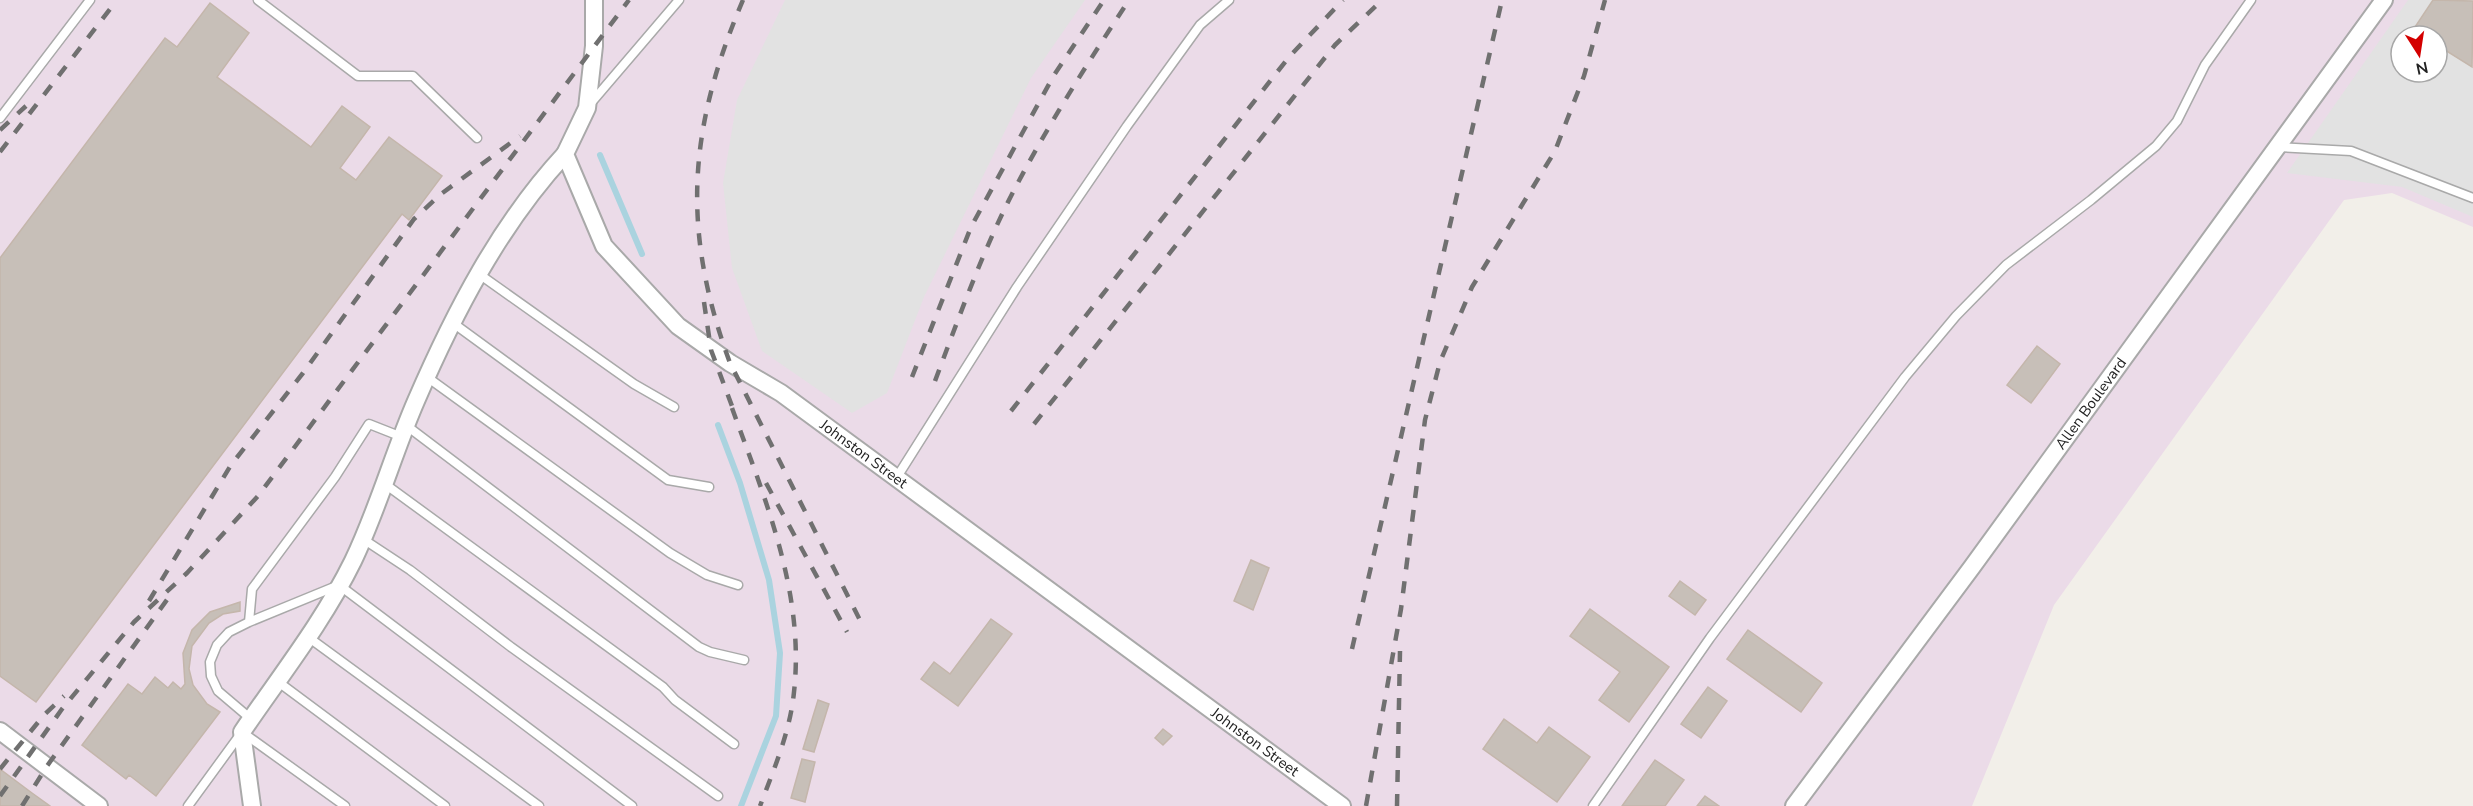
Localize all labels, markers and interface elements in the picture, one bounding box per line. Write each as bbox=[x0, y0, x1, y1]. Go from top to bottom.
north arrow bbox=[2389, 24, 2449, 84]
text: N bbox=[2414, 56, 2430, 80]
street label: Allen Boulevard bbox=[2051, 354, 2131, 454]
street label: Johnston Street bbox=[815, 414, 912, 493]
street label: Johnston Street bbox=[1206, 702, 1304, 781]

